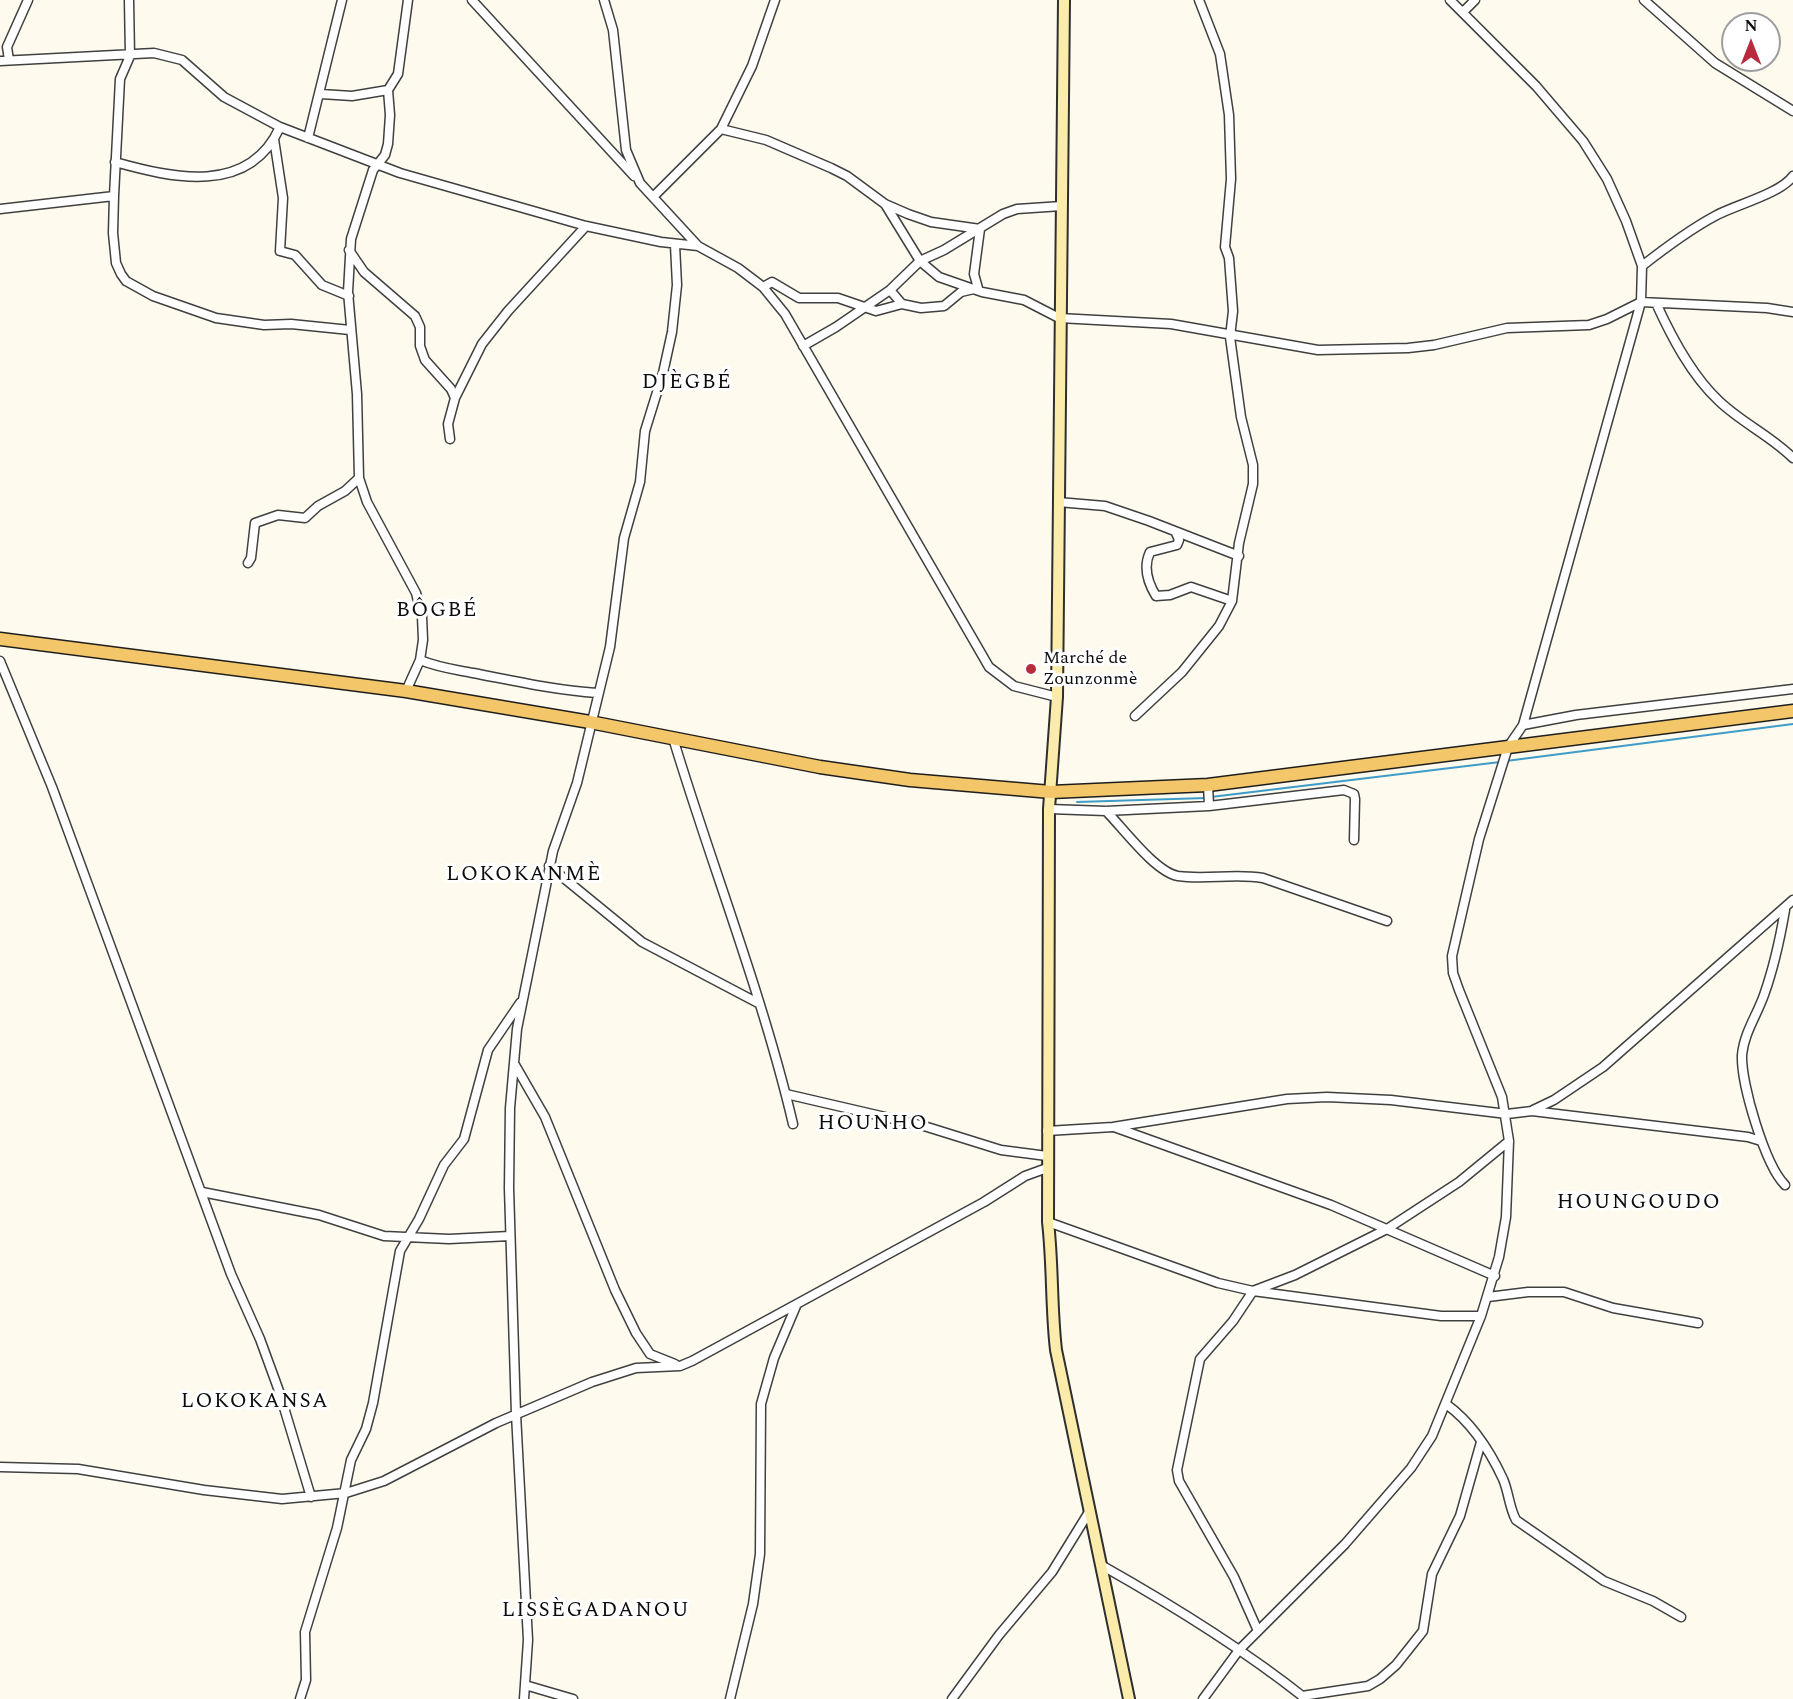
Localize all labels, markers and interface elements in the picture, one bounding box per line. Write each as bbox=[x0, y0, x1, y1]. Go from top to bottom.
north arrow bbox=[1721, 12, 1781, 72]
text: N bbox=[1744, 14, 1758, 38]
district label: DJÈGBÉ bbox=[642, 371, 732, 397]
district label: BÔGBÉ bbox=[396, 599, 478, 625]
place label: Marché de Zounzonmè bbox=[1043, 648, 1137, 690]
marker: Marché de Zounzonmè bbox=[1024, 662, 1038, 676]
district label: LOKOKANMÈ bbox=[446, 863, 602, 889]
district label: HOUNHO bbox=[818, 1112, 928, 1138]
district label: HOUNGOUDO bbox=[1557, 1191, 1721, 1217]
district label: LOKOKANSA bbox=[181, 1390, 329, 1416]
district label: LISSÈGADANOU bbox=[502, 1599, 690, 1625]

